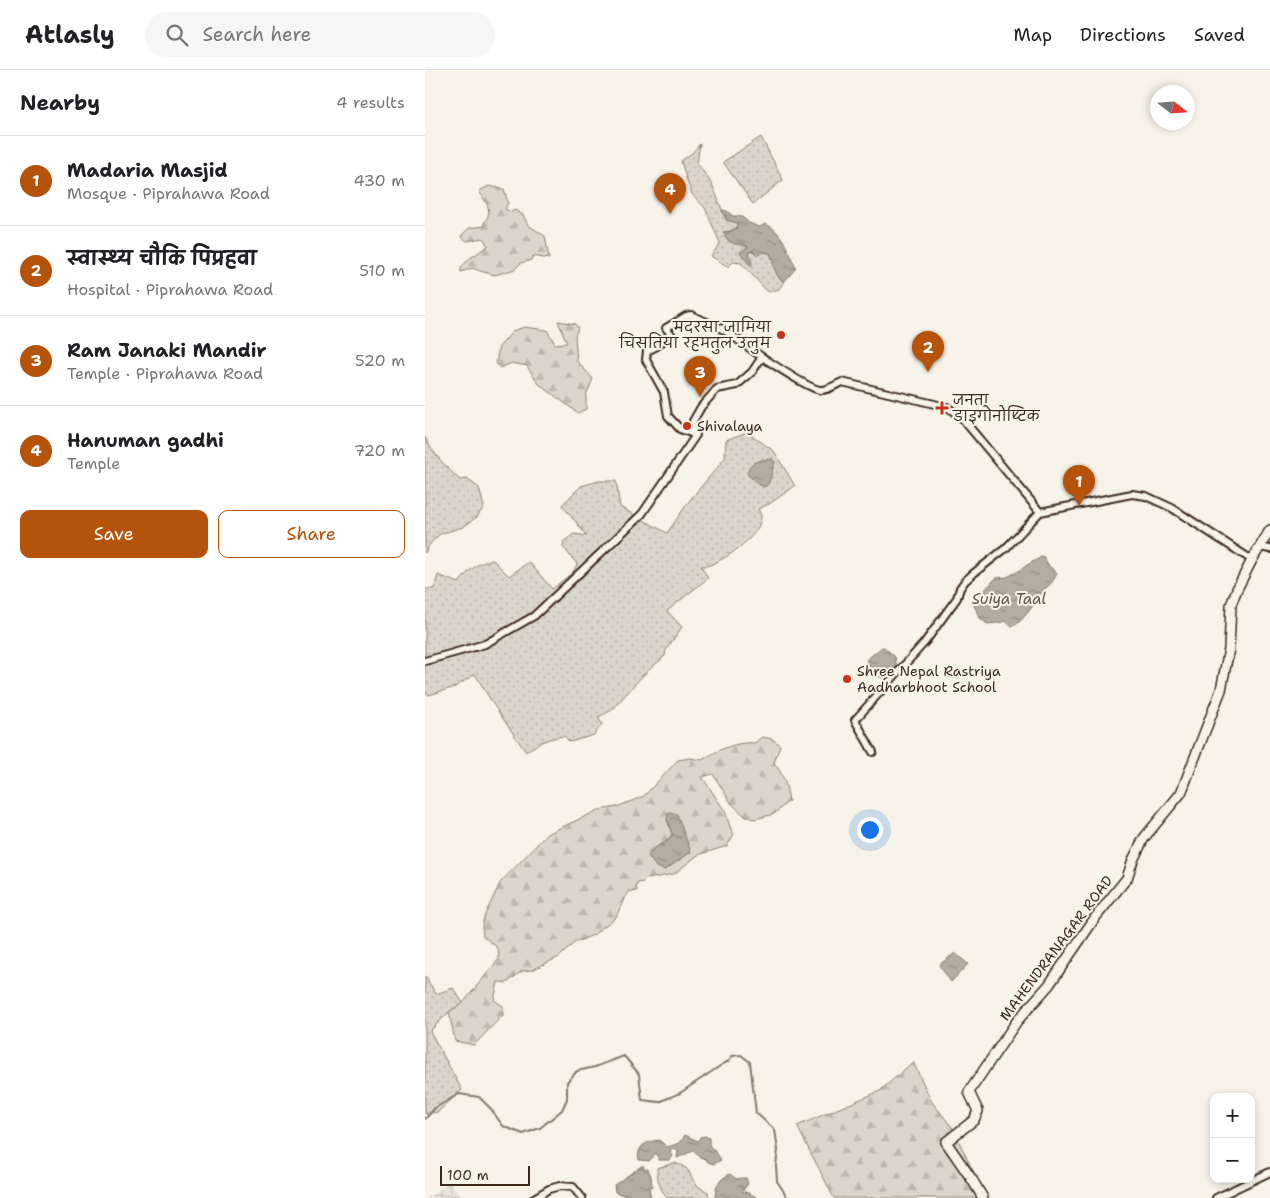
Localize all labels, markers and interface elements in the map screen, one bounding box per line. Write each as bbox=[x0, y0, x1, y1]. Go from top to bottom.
search box bbox=[145, 12, 495, 57]
text: Atlasly bbox=[25, 19, 115, 51]
icon: search bbox=[163, 21, 191, 49]
text: Search here bbox=[203, 22, 311, 47]
text: Map bbox=[1014, 23, 1052, 47]
text: Directions bbox=[1080, 23, 1166, 47]
text: Saved bbox=[1194, 23, 1245, 47]
north arrow bbox=[1150, 85, 1195, 130]
text: Nearby bbox=[20, 89, 100, 117]
text: 4 results bbox=[336, 92, 405, 113]
text: Madaria Masjid bbox=[67, 158, 228, 183]
text: 1 bbox=[32, 170, 40, 191]
text: 430 m bbox=[354, 170, 405, 191]
pin: 4 bbox=[654, 173, 686, 214]
text: Mosque · Piprahawa Road bbox=[67, 183, 270, 204]
text: स्वास्थ्य चाैकि पिप्रहवा bbox=[67, 246, 257, 271]
text: 2 bbox=[30, 260, 42, 281]
text: 510 m bbox=[359, 260, 405, 281]
text: Hospital · Piprahawa Road bbox=[67, 279, 273, 300]
place label: मदरसा जामिया चिसतिया रहमतुल उलुम bbox=[618, 316, 772, 355]
marker: मदरसा जामिया चिसतिया रहमतुल उलुम bbox=[775, 329, 787, 341]
pin: 2 bbox=[912, 331, 944, 372]
text: Ram Janaki Mandir bbox=[67, 338, 267, 363]
text: 3 bbox=[30, 350, 42, 371]
text: 520 m bbox=[355, 350, 405, 371]
pin: 3 bbox=[684, 356, 716, 397]
text: Temple · Piprahawa Road bbox=[67, 363, 263, 384]
place label: जनता डाइगोनोष्टिक bbox=[952, 391, 1041, 425]
marker: जनता डाइगोनोष्टिक bbox=[935, 401, 949, 415]
place label: Shivalaya bbox=[697, 417, 763, 435]
marker: Shivalaya bbox=[681, 420, 693, 432]
text: Hanuman gadhi bbox=[67, 428, 224, 453]
text: 4 bbox=[30, 440, 42, 461]
text: 720 m bbox=[354, 440, 405, 461]
text: Temple bbox=[67, 453, 120, 474]
pin: 1 bbox=[1063, 465, 1095, 506]
button: Save bbox=[20, 510, 208, 558]
button: Share bbox=[218, 510, 405, 558]
water label: Suiya Taal bbox=[972, 589, 1046, 609]
place label: Shree Nepal Rastriya Aadharbhoot School bbox=[857, 662, 1001, 696]
marker: Shree Nepal Rastriya Aadharbhoot School bbox=[841, 673, 853, 685]
your location bbox=[857, 817, 883, 843]
street label: MAHENDRANAGAR ROAD bbox=[996, 872, 1116, 1024]
map controls bbox=[1210, 1093, 1255, 1183]
button: + bbox=[1210, 1093, 1255, 1138]
button: − bbox=[1210, 1138, 1255, 1183]
scale bar bbox=[440, 1163, 530, 1186]
text: 100 m bbox=[447, 1166, 489, 1184]

